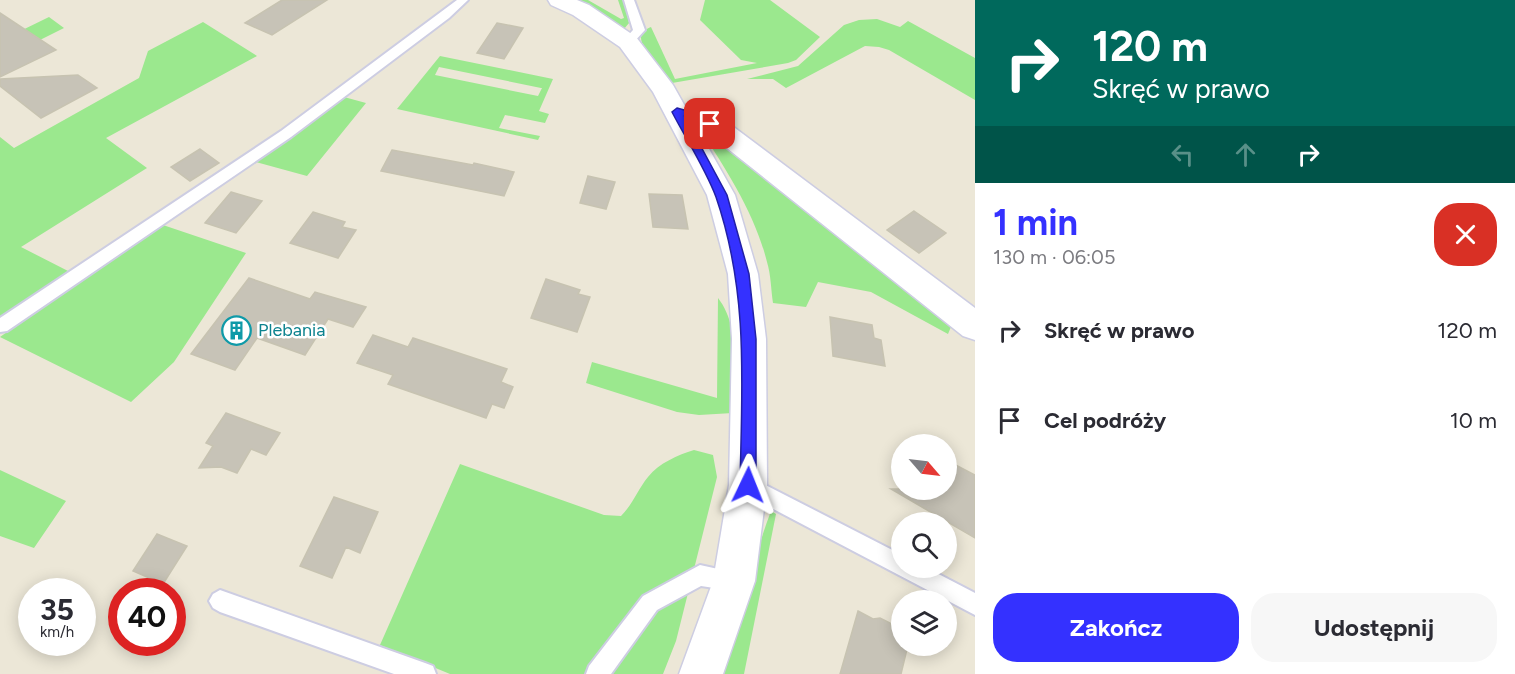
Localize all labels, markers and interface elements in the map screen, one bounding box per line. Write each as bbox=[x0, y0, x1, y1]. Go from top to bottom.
text: 120 m bbox=[1092, 21, 1208, 72]
icon: right bbox=[993, 24, 1071, 102]
text: Skręć w prawo bbox=[1092, 72, 1270, 105]
pin bbox=[684, 98, 735, 149]
icon: arrive bbox=[693, 107, 726, 140]
icon: left bbox=[1166, 138, 1199, 171]
icon: ahead bbox=[1229, 138, 1262, 171]
icon: right bbox=[1292, 138, 1325, 171]
text: 1 min bbox=[993, 201, 1078, 244]
button: close bbox=[1434, 203, 1497, 266]
text: 130 m · 06:05 bbox=[993, 245, 1115, 269]
building icon: Plebania bbox=[221, 314, 253, 346]
icon: right bbox=[993, 314, 1026, 347]
text: Skręć w prawo bbox=[1044, 317, 1194, 344]
text: 120 m bbox=[1437, 317, 1497, 344]
place label: Plebania bbox=[258, 319, 325, 341]
icon: arrive bbox=[993, 404, 1026, 437]
text: Cel podróży bbox=[1044, 407, 1166, 434]
text: 10 m bbox=[1450, 407, 1497, 434]
north arrow bbox=[891, 434, 957, 500]
map controls bbox=[891, 434, 957, 656]
position arrow bbox=[716, 453, 780, 517]
button: search bbox=[891, 512, 957, 578]
speed limit sign: 40 bbox=[108, 578, 186, 656]
button: layers bbox=[891, 590, 957, 656]
text: 35 bbox=[40, 591, 74, 628]
button: Zakończ bbox=[993, 593, 1239, 662]
button: Udostępnij bbox=[1251, 593, 1497, 662]
text: km/h bbox=[40, 623, 74, 641]

